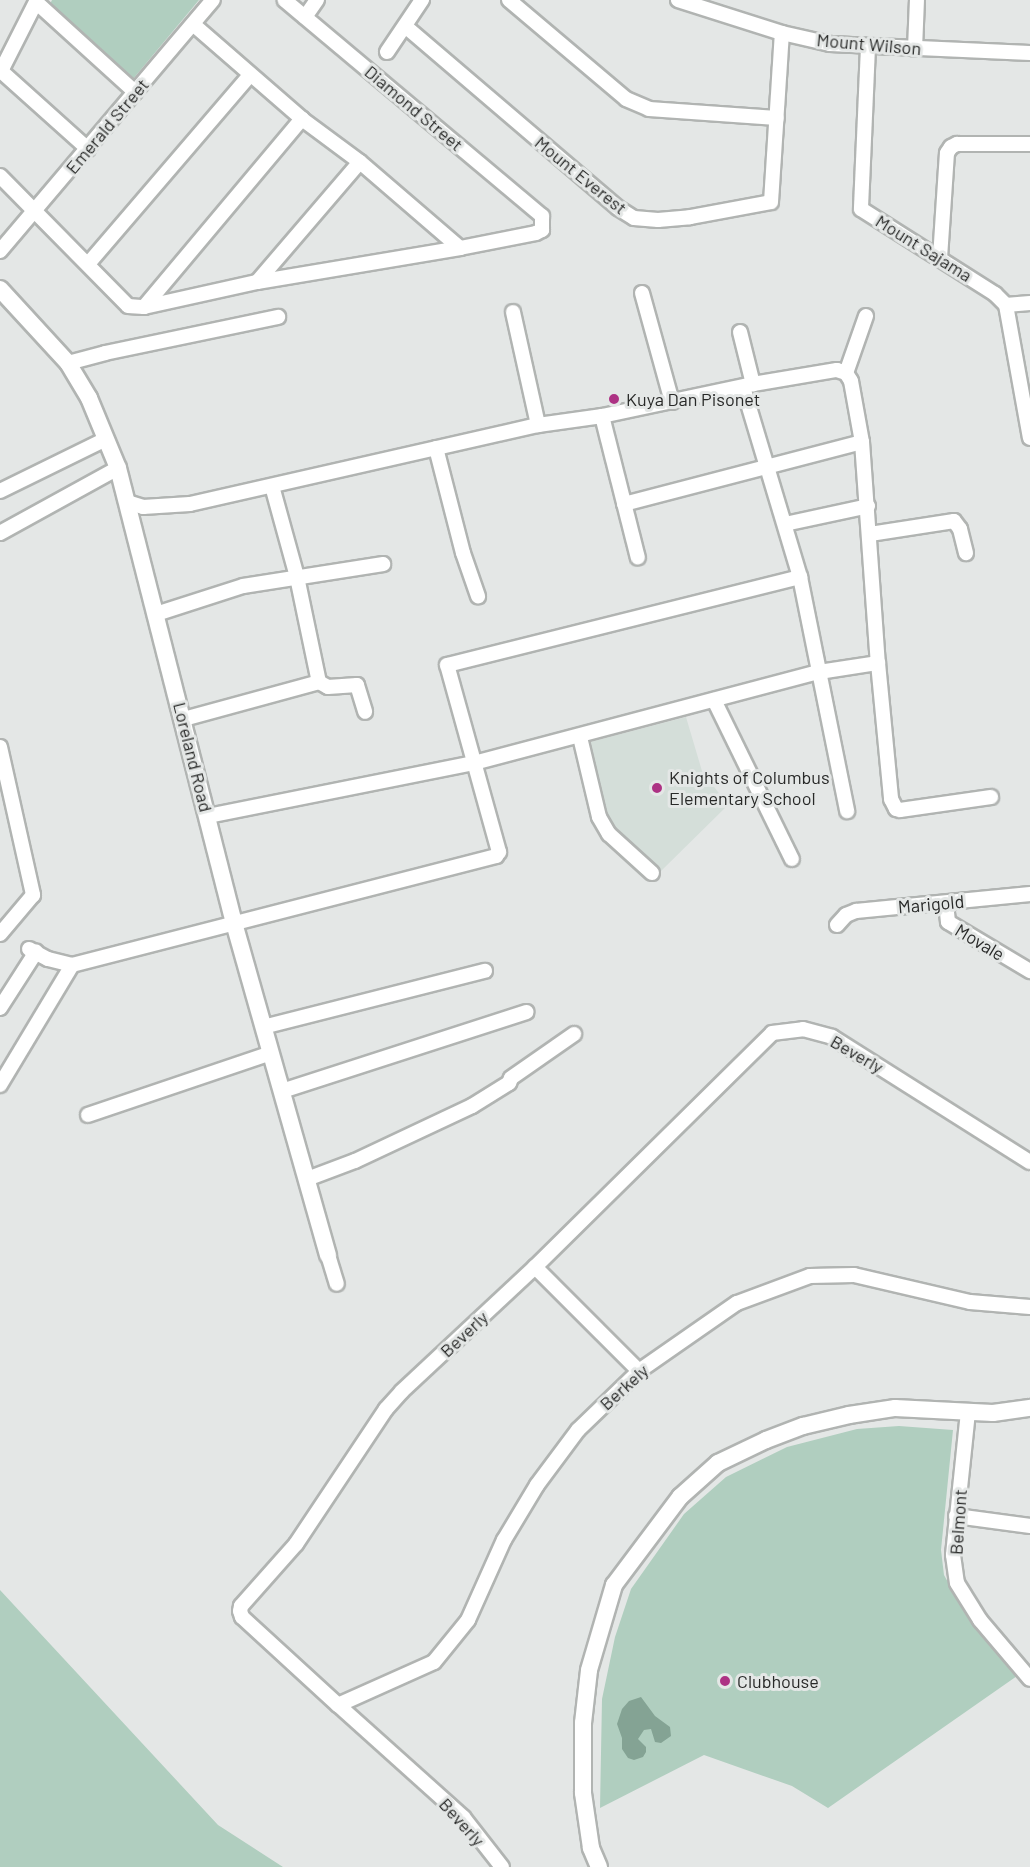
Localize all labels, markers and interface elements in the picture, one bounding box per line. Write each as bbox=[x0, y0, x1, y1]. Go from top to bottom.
street label: Mount Wilson bbox=[816, 29, 922, 59]
street label: Diamond Street bbox=[360, 61, 468, 155]
street label: Emerald Street bbox=[61, 74, 153, 178]
street label: Mount Everest bbox=[531, 131, 631, 219]
street label: Mount Sajama bbox=[872, 210, 976, 286]
place label: Kuya Dan Pisonet bbox=[626, 388, 760, 410]
marker: Kuya Dan Pisonet bbox=[607, 392, 621, 406]
street label: Loreland Road bbox=[169, 700, 217, 814]
place label: Knights of Columbus Elementary School bbox=[669, 767, 830, 810]
marker: Knights of Columbus Elementary School bbox=[650, 781, 664, 795]
street label: Marigold bbox=[897, 890, 965, 918]
street label: Movale bbox=[951, 919, 1009, 965]
street label: Beverly bbox=[827, 1030, 887, 1078]
street label: Beverly bbox=[436, 1307, 492, 1361]
street label: Berkely bbox=[595, 1360, 653, 1414]
street label: Belmont bbox=[945, 1488, 971, 1556]
place label: Clubhouse bbox=[737, 1670, 819, 1692]
marker: Clubhouse bbox=[718, 1674, 732, 1688]
street label: Beverly bbox=[435, 1793, 489, 1851]

